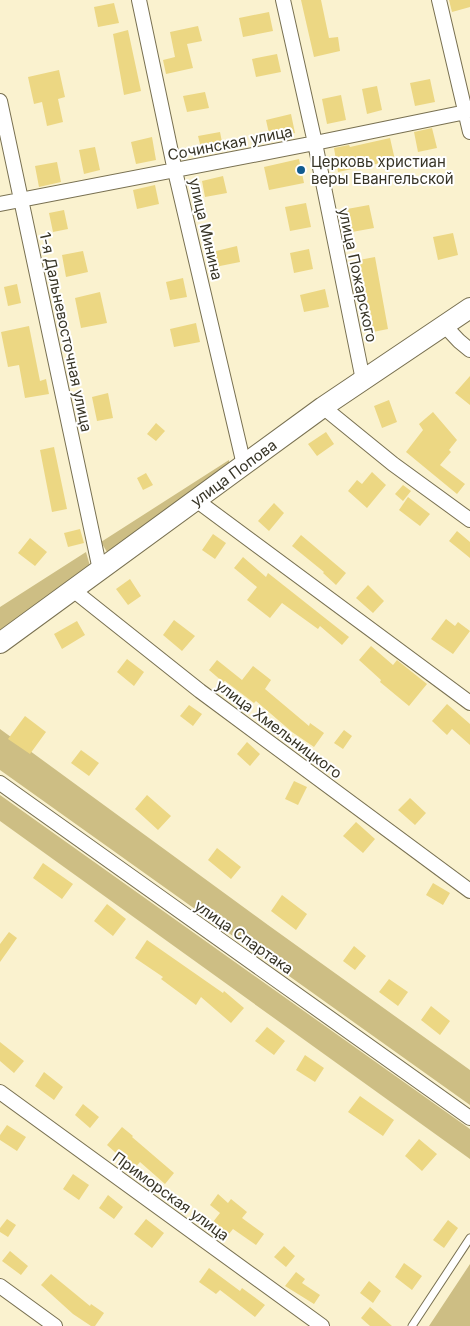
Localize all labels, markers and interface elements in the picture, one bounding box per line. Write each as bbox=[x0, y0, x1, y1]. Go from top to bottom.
street label: Сочинская улица bbox=[166, 122, 294, 164]
place label: Церковь христиан веры Евангельской bbox=[311, 152, 454, 188]
marker: Церковь христиан веры Евангельской bbox=[295, 164, 307, 176]
street label: улица Минина bbox=[185, 176, 227, 282]
street label: улица Пожарского bbox=[334, 206, 382, 344]
street label: 1-я Дальневосточная улица bbox=[36, 230, 96, 434]
street label: улица Попова bbox=[187, 435, 280, 510]
street label: улица Хмельницкого bbox=[212, 675, 346, 783]
street label: улица Спартака bbox=[191, 896, 297, 978]
street label: Приморская улица bbox=[109, 1147, 233, 1245]

